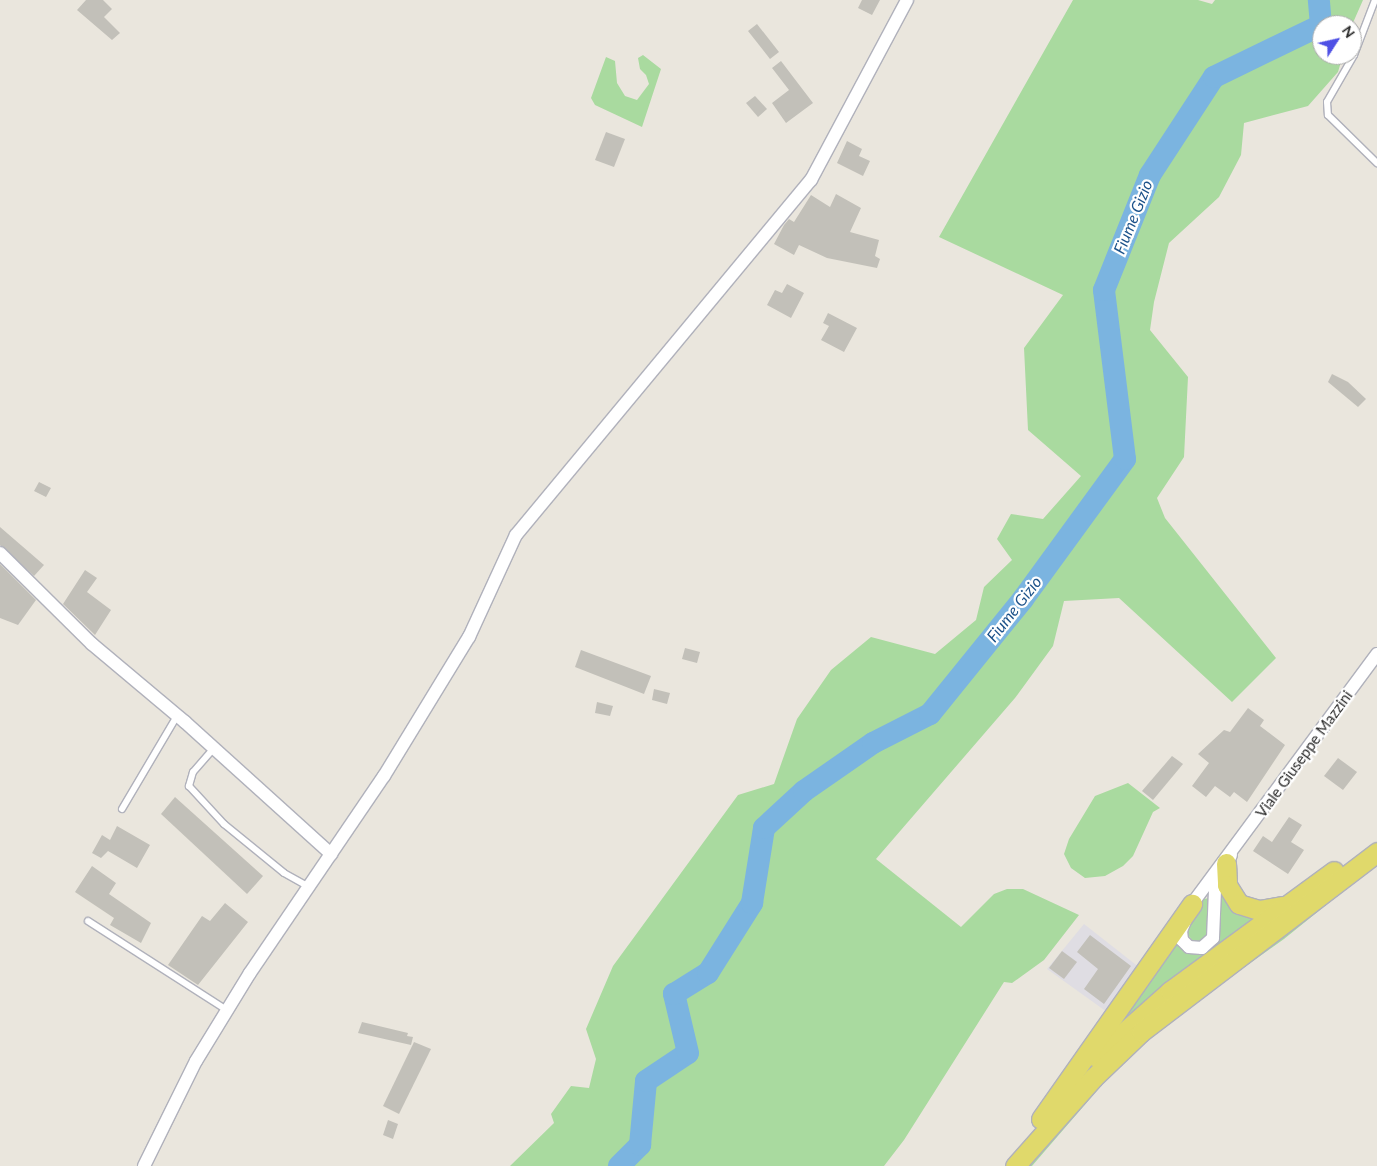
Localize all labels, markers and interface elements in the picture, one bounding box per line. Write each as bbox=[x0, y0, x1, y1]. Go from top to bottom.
north arrow bbox=[1312, 15, 1362, 65]
text: N bbox=[1339, 22, 1359, 41]
water label: Fiume Gizio bbox=[1110, 177, 1156, 257]
water label: Fiume Gizio bbox=[982, 572, 1046, 646]
street label: Viale Giuseppe Mazzini bbox=[1252, 687, 1356, 821]

